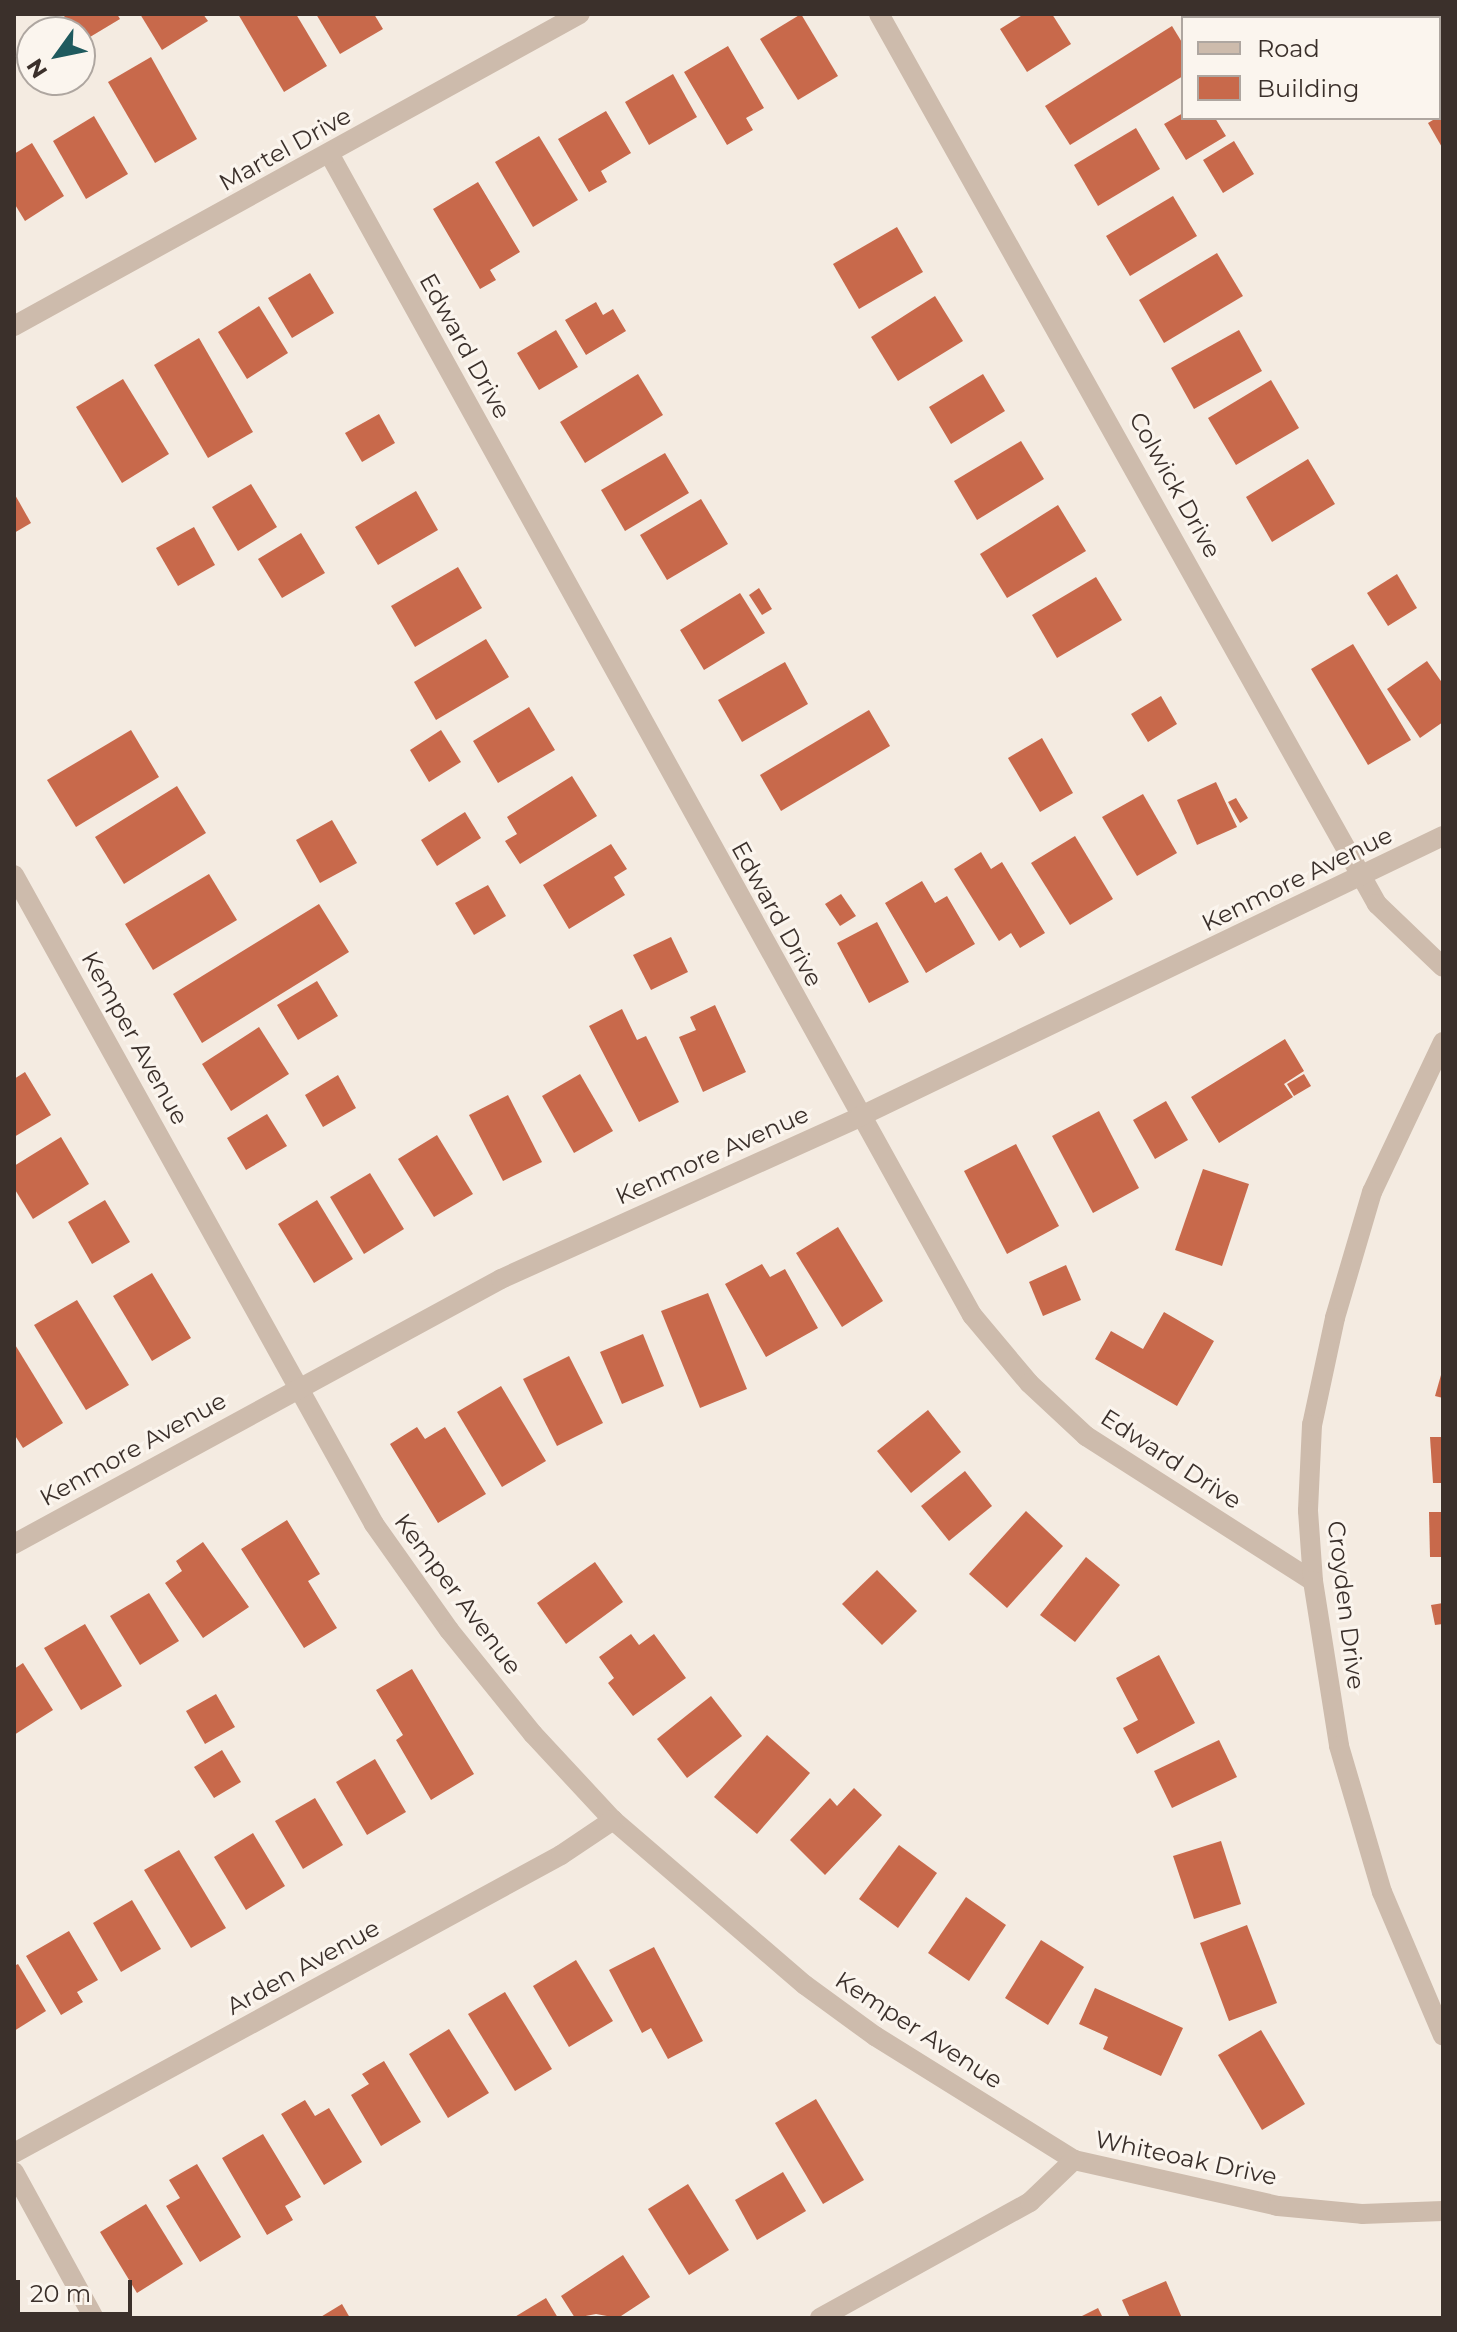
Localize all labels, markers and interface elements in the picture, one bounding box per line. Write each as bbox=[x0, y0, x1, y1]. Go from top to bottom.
north arrow bbox=[16, 16, 96, 96]
legend bbox=[1181, 16, 1441, 120]
text: Road bbox=[1257, 34, 1320, 63]
text: N bbox=[21, 53, 53, 83]
text: Building bbox=[1257, 74, 1360, 103]
street label: Martel Drive bbox=[214, 101, 356, 197]
street label: Edward Drive bbox=[413, 268, 517, 424]
street label: Colwick Drive bbox=[1123, 407, 1227, 563]
street label: Kenmore Avenue bbox=[1197, 820, 1397, 938]
street label: Edward Drive bbox=[725, 836, 829, 992]
street label: Kemper Avenue bbox=[75, 946, 195, 1130]
street label: Kenmore Avenue bbox=[611, 1099, 813, 1211]
street label: Kenmore Avenue bbox=[35, 1386, 231, 1512]
street label: Edward Drive bbox=[1095, 1403, 1247, 1515]
street label: Kemper Avenue bbox=[388, 1508, 528, 1680]
street label: Croyden Drive bbox=[1321, 1519, 1371, 1691]
street label: Arden Avenue bbox=[222, 1913, 384, 2021]
street label: Kemper Avenue bbox=[830, 1965, 1008, 2095]
street label: Whiteoak Drive bbox=[1092, 2125, 1280, 2191]
scale bar bbox=[20, 2264, 136, 2314]
text: 20 m bbox=[30, 2279, 91, 2308]

